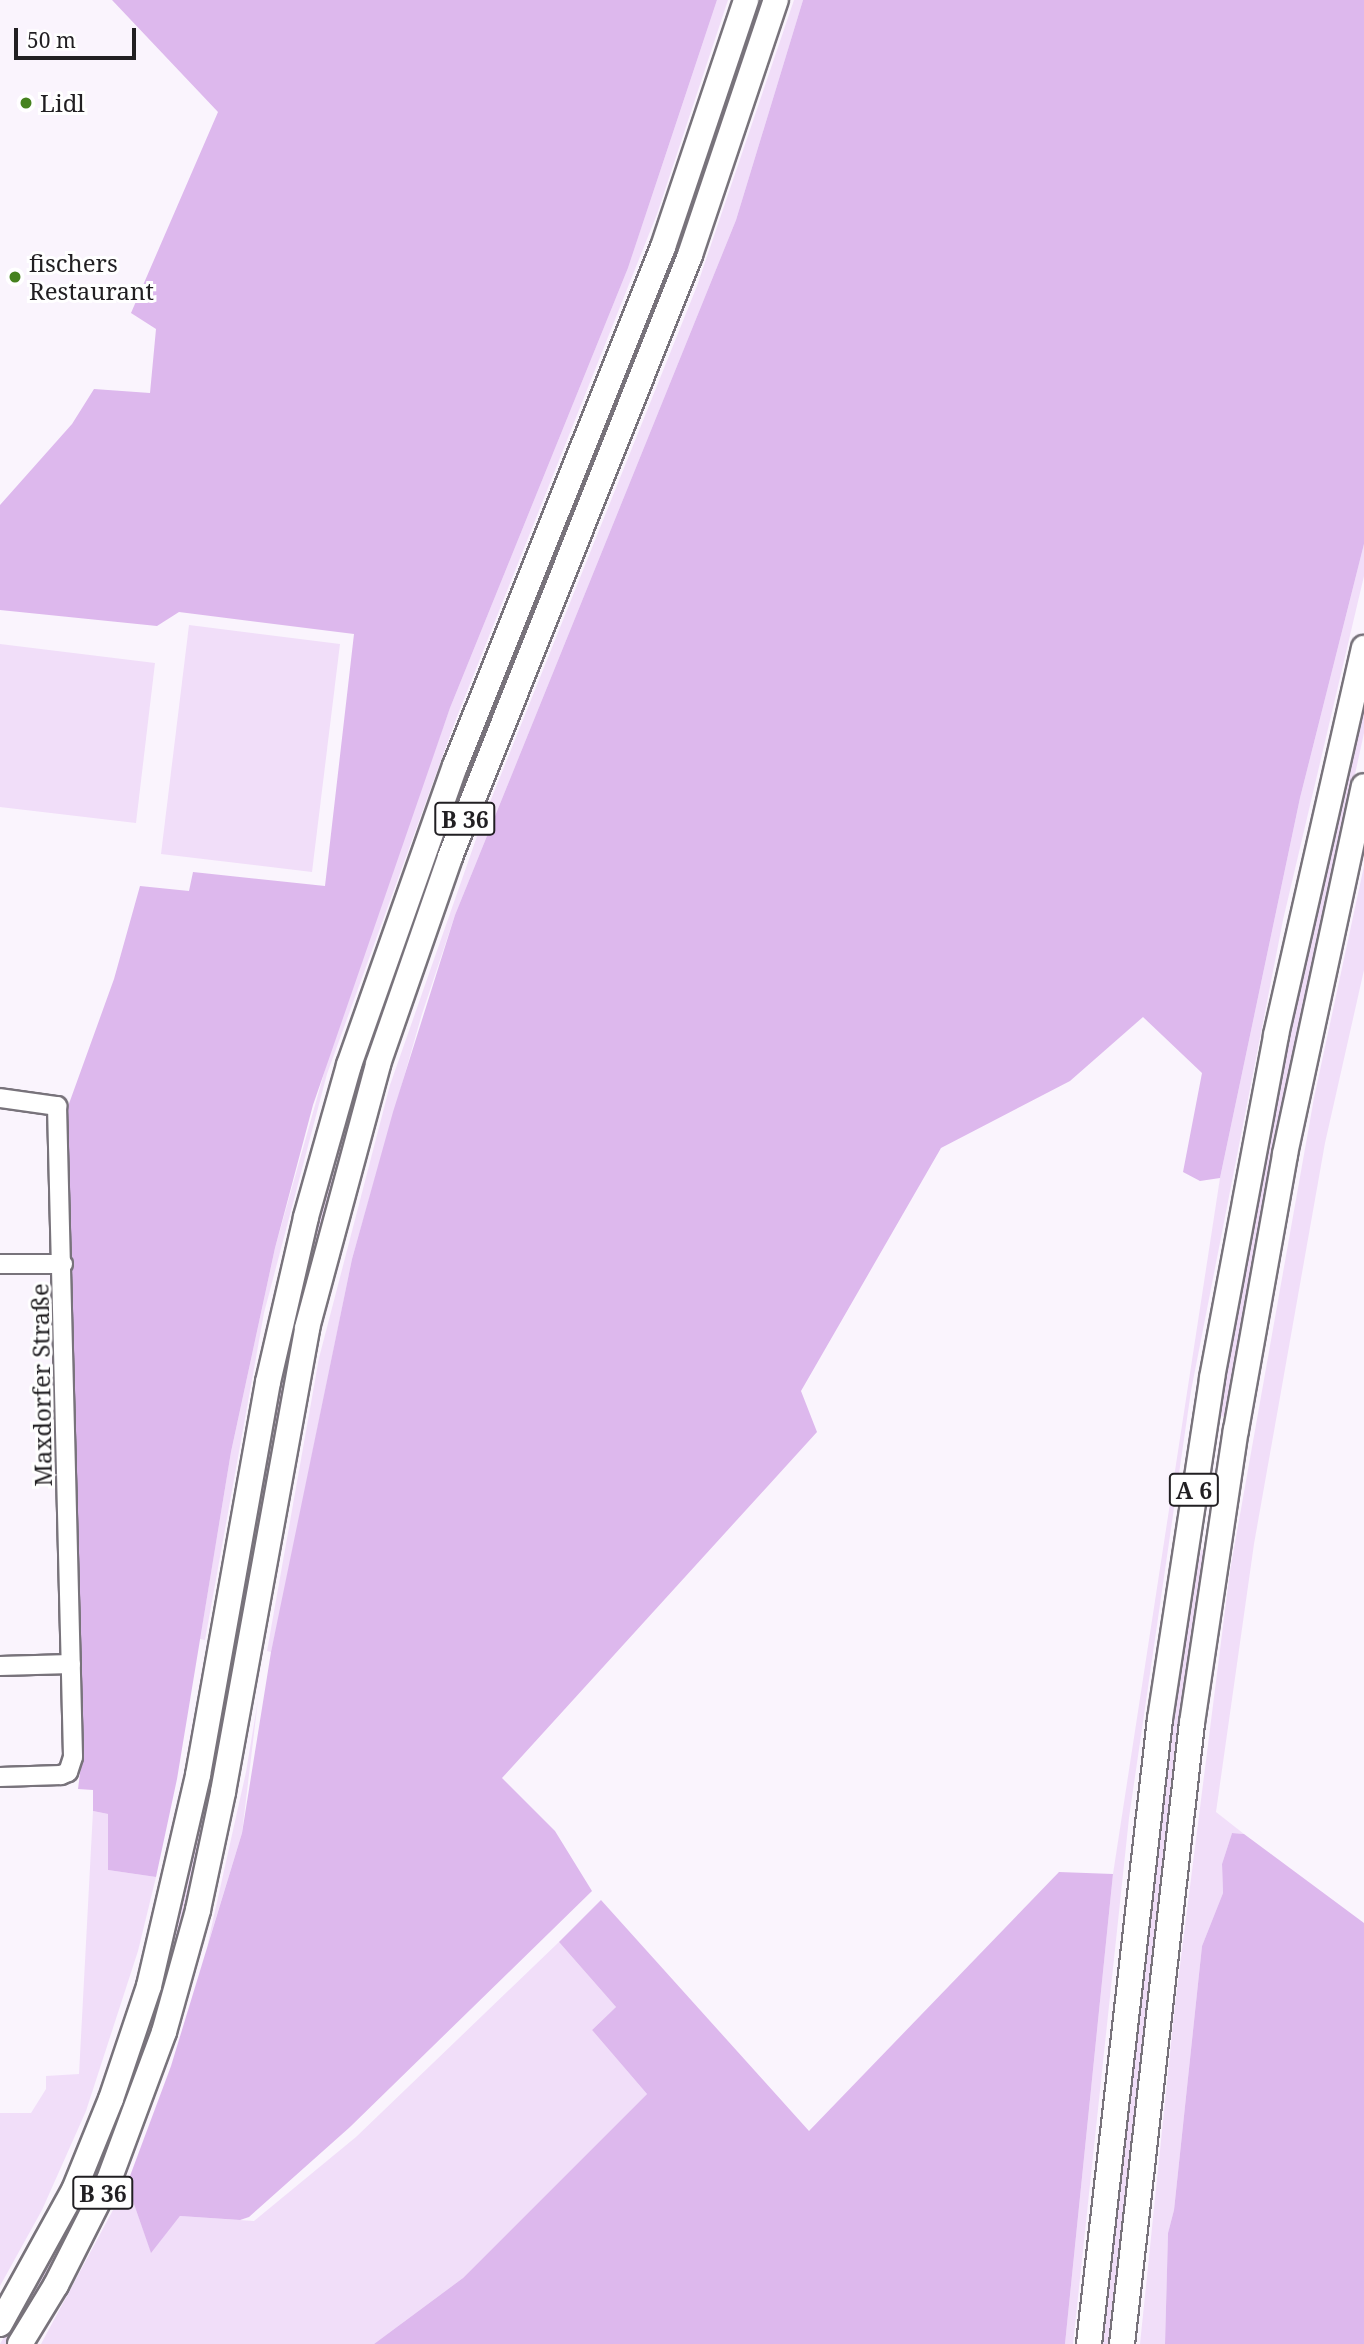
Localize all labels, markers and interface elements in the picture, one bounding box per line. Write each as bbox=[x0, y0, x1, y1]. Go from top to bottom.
scale bar bbox=[18, 14, 140, 58]
text: 50 m bbox=[27, 26, 76, 54]
place label: Lidl bbox=[40, 89, 85, 117]
marker: Lidl bbox=[18, 95, 34, 111]
place label: fischers Restaurant bbox=[29, 249, 154, 305]
marker: fischers Restaurant bbox=[7, 269, 23, 285]
road number: B 36 bbox=[434, 800, 496, 838]
street label: Maxdorfer Straße bbox=[25, 1283, 57, 1487]
road number: A 6 bbox=[1168, 1470, 1220, 1510]
road number: B 36 bbox=[72, 2174, 134, 2212]

